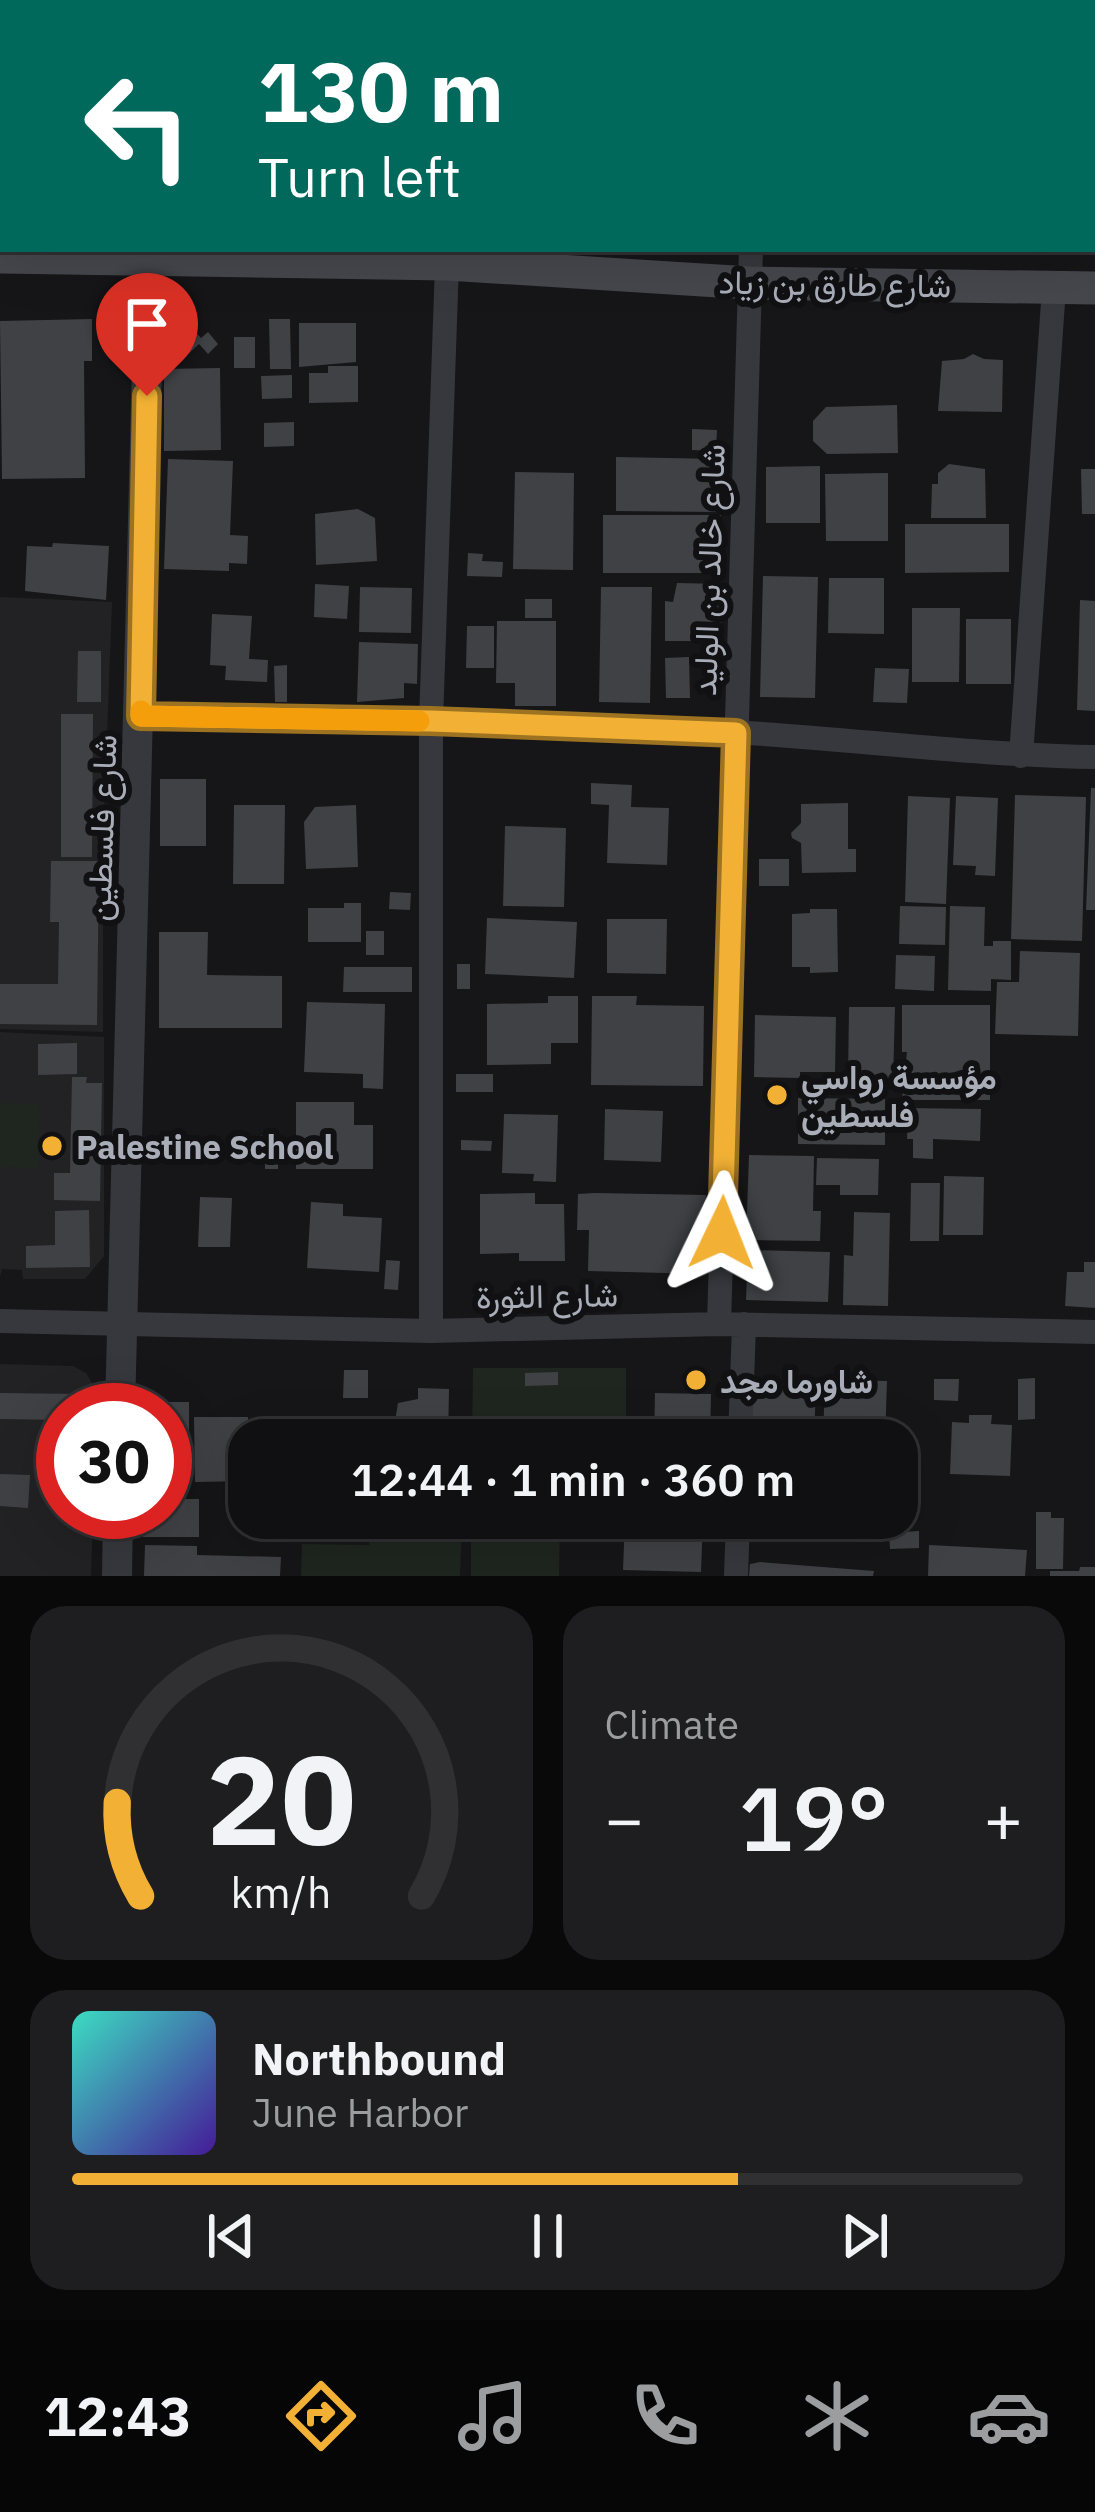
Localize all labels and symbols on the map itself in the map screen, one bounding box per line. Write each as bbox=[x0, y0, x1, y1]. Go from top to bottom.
street label: شارع طارق بن زياد bbox=[718, 259, 952, 309]
pin bbox=[96, 273, 198, 396]
street label: شارع خالد بن الوليد bbox=[682, 443, 736, 697]
street label: شارع فلسطين bbox=[76, 734, 128, 922]
place label: مؤسسة رواسي فلسطين bbox=[801, 1055, 997, 1136]
marker: مؤسسة رواسي فلسطين bbox=[764, 1082, 790, 1108]
place label: Palestine School bbox=[76, 1125, 333, 1168]
marker: Palestine School bbox=[39, 1133, 65, 1159]
position arrow bbox=[659, 1170, 785, 1296]
street label: شارع الثورة bbox=[476, 1272, 618, 1320]
place label: شاورما مجد bbox=[720, 1359, 873, 1402]
marker: شاورما مجد bbox=[683, 1367, 709, 1393]
speed limit sign: 30 bbox=[36, 1383, 192, 1539]

